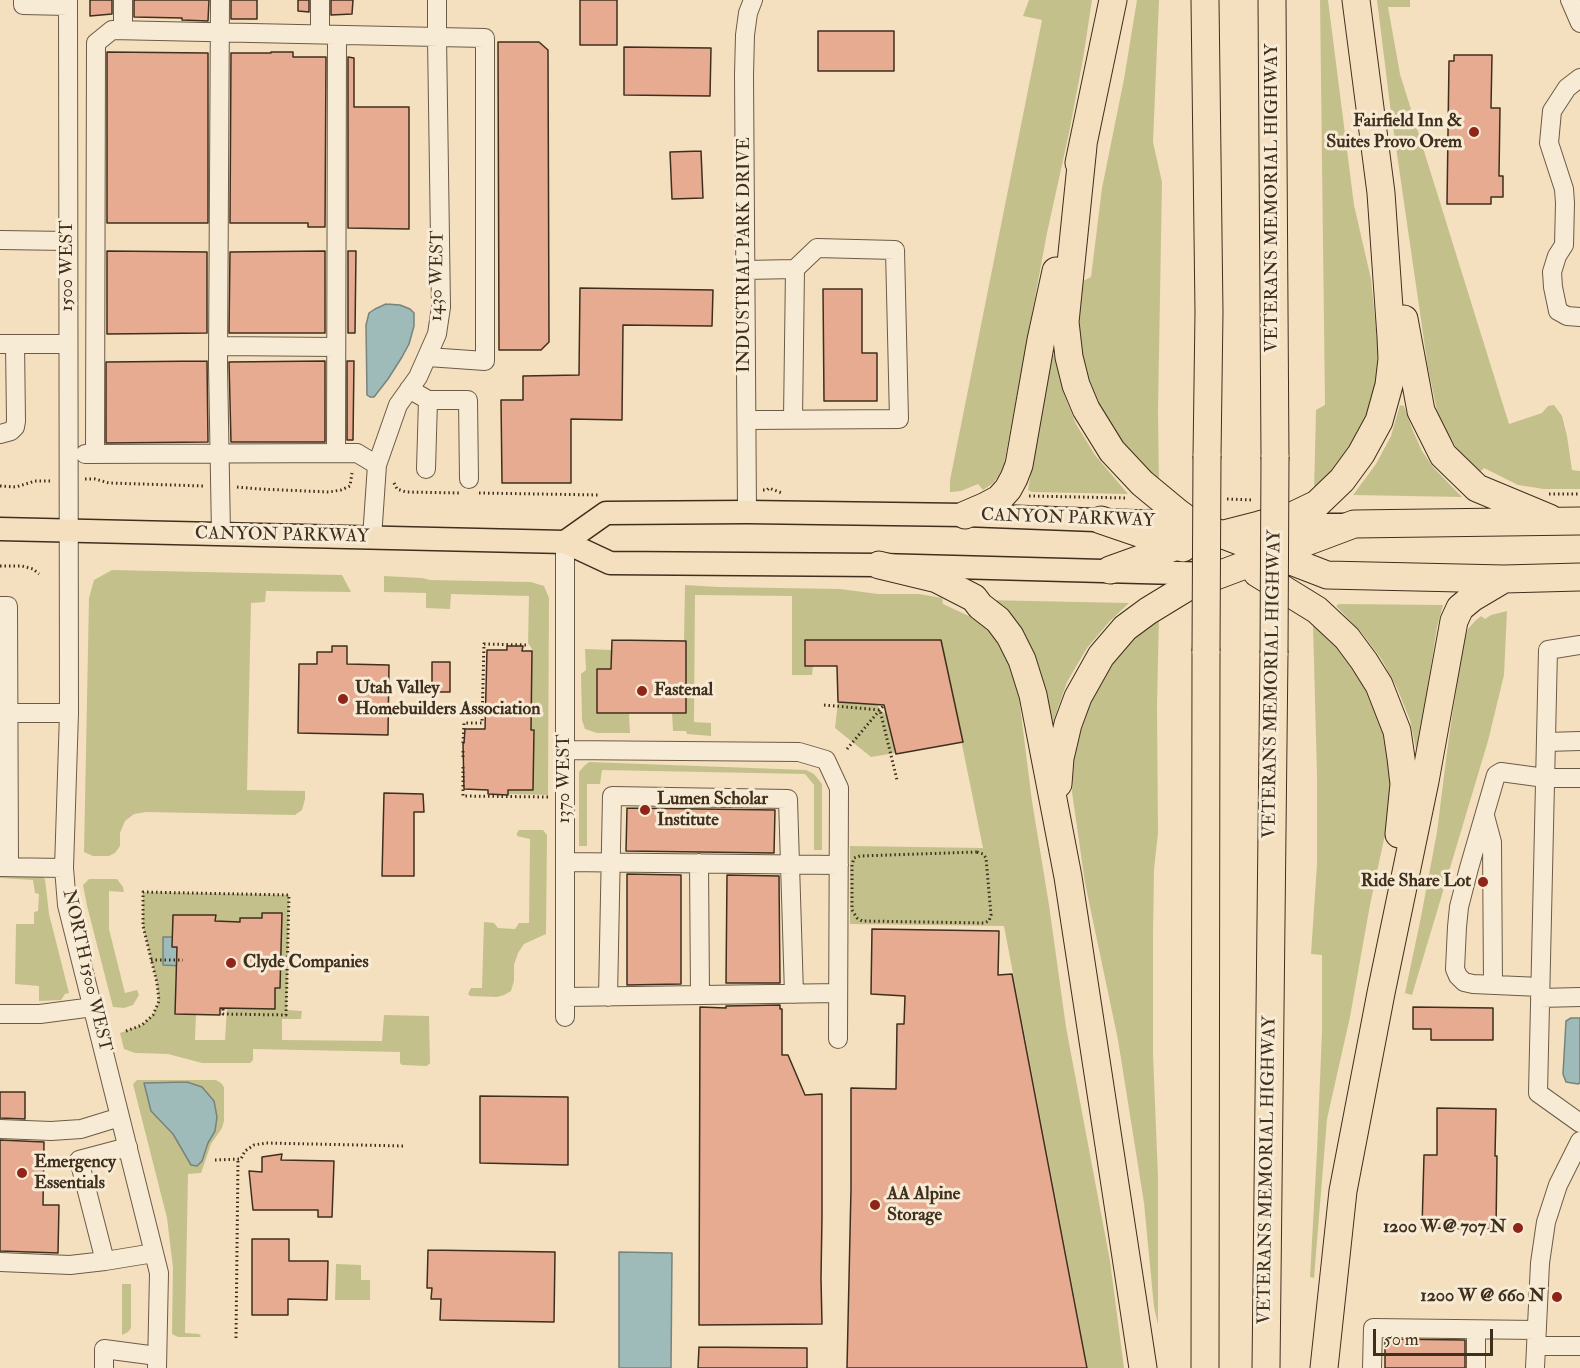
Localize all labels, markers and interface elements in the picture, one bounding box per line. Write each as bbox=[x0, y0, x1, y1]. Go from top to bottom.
street label: VETERANS MEMORIAL HIGHWAY bbox=[1262, 44, 1284, 352]
place label: Fairfield Inn & Suites Provo Orem bbox=[1326, 111, 1462, 154]
marker: Fairfield Inn & Suites Provo Orem bbox=[1467, 125, 1481, 139]
street label: INDUSTRIAL PARK DRIVE bbox=[734, 137, 756, 373]
street label: 1500 WEST bbox=[57, 220, 79, 312]
street label: 1430 WEST bbox=[426, 230, 450, 322]
street label: CANYON PARKWAY bbox=[981, 505, 1155, 533]
street label: CANYON PARKWAY bbox=[195, 524, 369, 548]
street label: VETERANS MEMORIAL HIGHWAY bbox=[1260, 529, 1286, 839]
place label: Utah Valley Homebuilders Association bbox=[355, 678, 540, 720]
place label: Fastenal bbox=[654, 680, 713, 702]
marker: Fastenal bbox=[635, 684, 649, 698]
marker: Utah Valley Homebuilders Association bbox=[336, 692, 350, 706]
street label: 1370 WEST bbox=[554, 734, 576, 824]
place label: Lumen Scholar Institute bbox=[657, 789, 768, 832]
marker: Lumen Scholar Institute bbox=[638, 803, 652, 817]
place label: Ride Share Lot bbox=[1361, 871, 1471, 893]
marker: Ride Share Lot bbox=[1476, 875, 1490, 889]
street label: NORTH 1500 WEST bbox=[57, 888, 115, 1054]
place label: Clyde Companies bbox=[243, 952, 369, 974]
marker: Clyde Companies bbox=[224, 956, 238, 970]
street label: VETERANS MEMORIAL HIGHWAY bbox=[1255, 1015, 1281, 1325]
place label: Emergency Essentials bbox=[34, 1152, 116, 1194]
marker: Emergency Essentials bbox=[15, 1166, 29, 1180]
place label: AA Alpine Storage bbox=[887, 1184, 960, 1226]
marker: AA Alpine Storage bbox=[868, 1198, 882, 1212]
place label: 1200 W @ 707 N bbox=[1383, 1217, 1506, 1239]
marker: 1200 W @ 707 N bbox=[1511, 1221, 1525, 1235]
place label: 1200 W @ 660 N bbox=[1420, 1286, 1545, 1308]
marker: 1200 W @ 660 N bbox=[1550, 1290, 1564, 1304]
scale bar bbox=[1376, 1317, 1496, 1355]
text: 50 m bbox=[1384, 1328, 1419, 1351]

